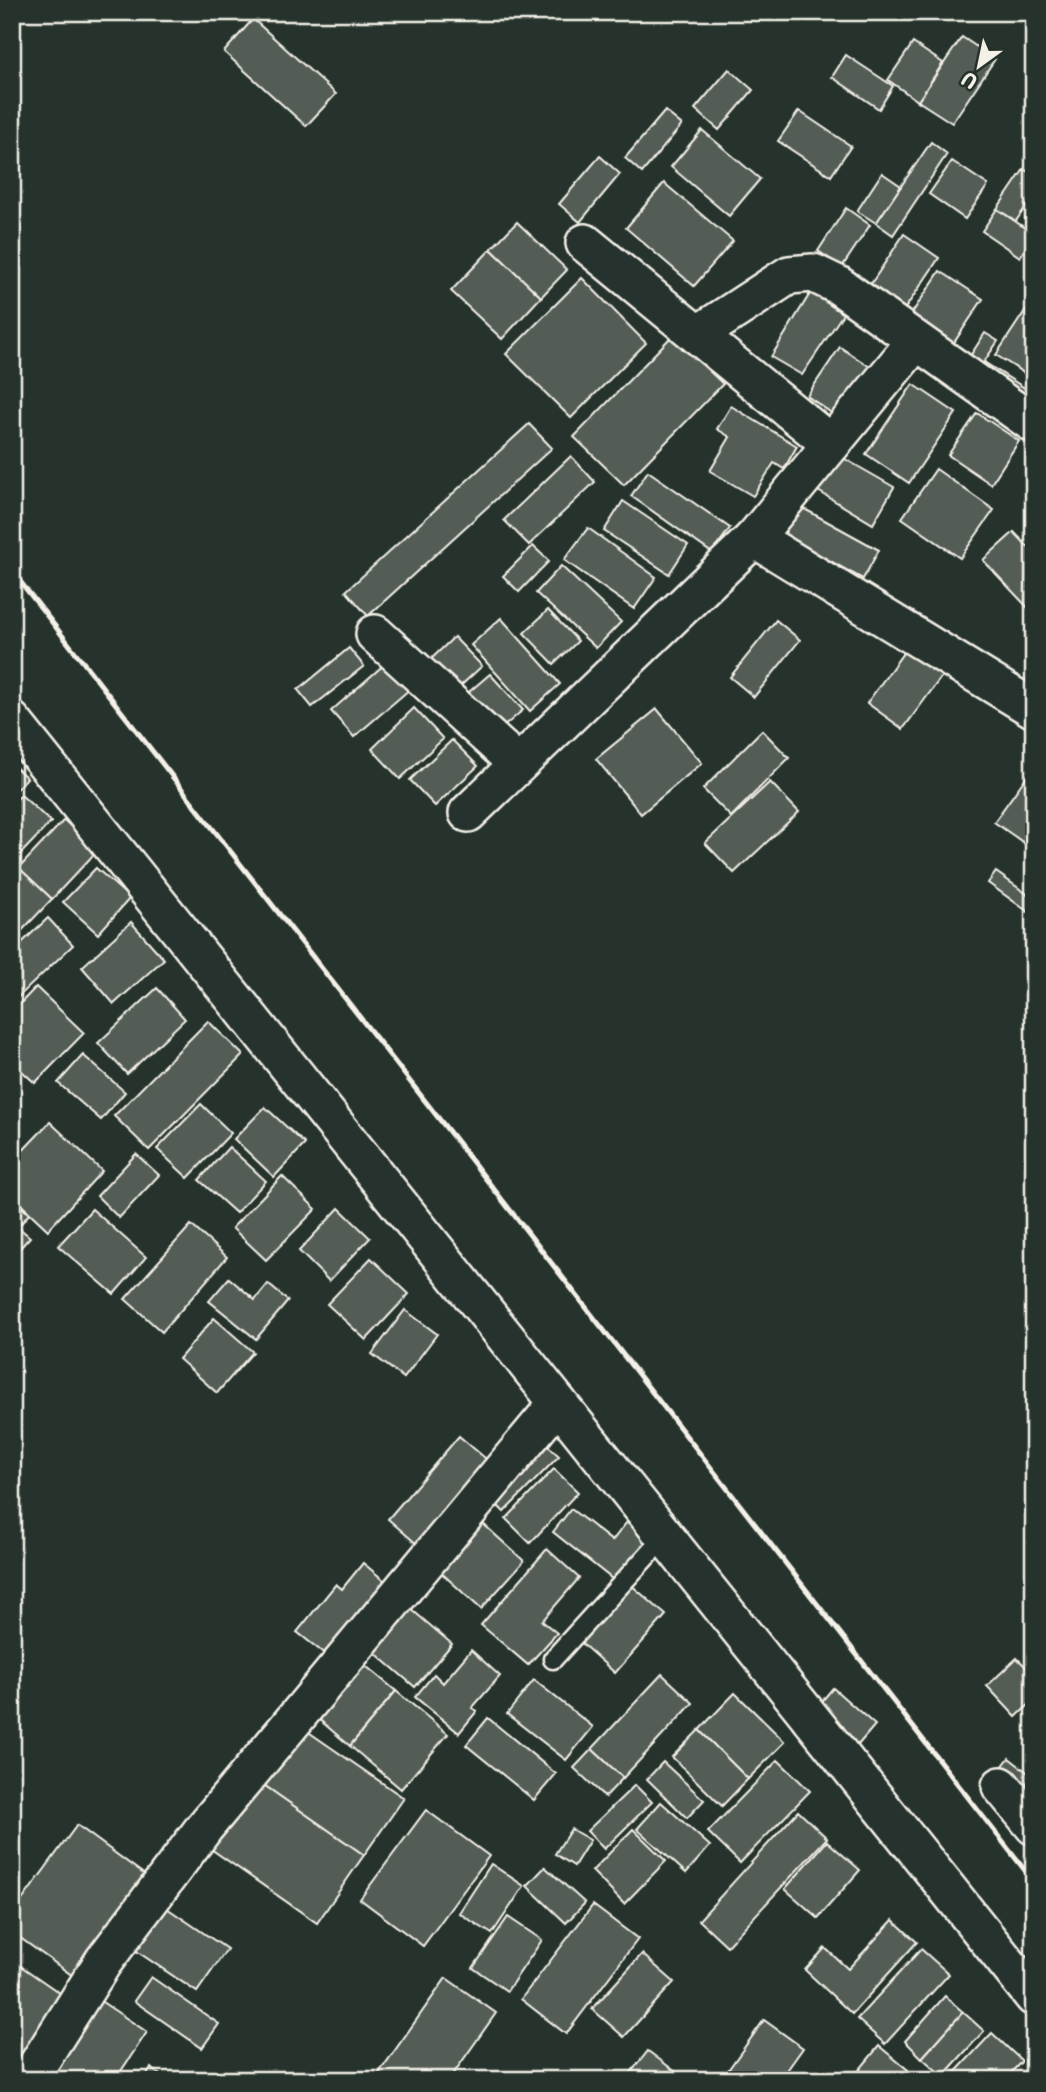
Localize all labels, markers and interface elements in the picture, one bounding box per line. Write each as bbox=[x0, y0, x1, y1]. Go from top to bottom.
north arrow bbox=[944, 32, 1014, 102]
text: U bbox=[956, 65, 983, 97]

